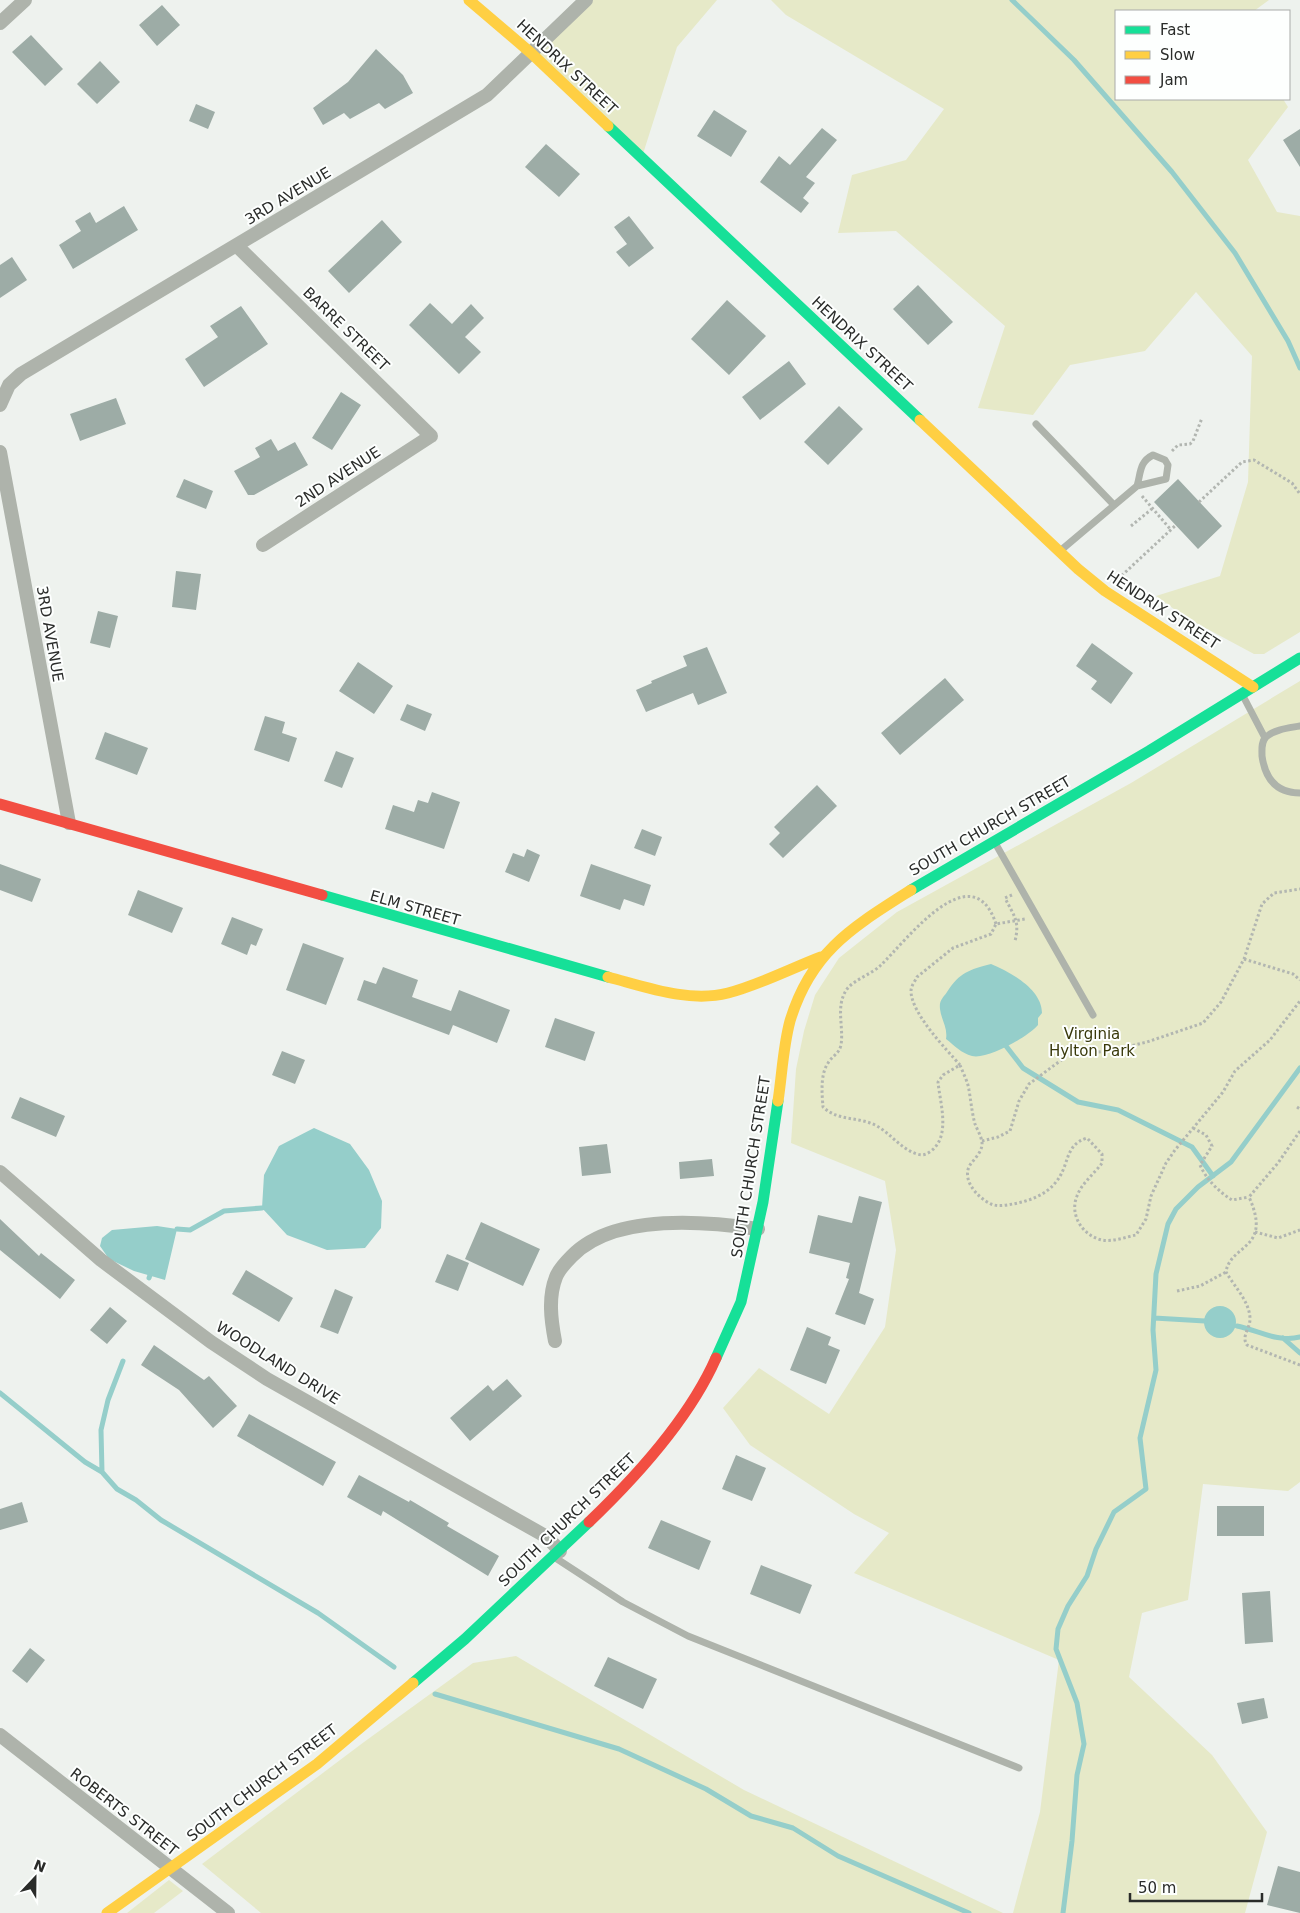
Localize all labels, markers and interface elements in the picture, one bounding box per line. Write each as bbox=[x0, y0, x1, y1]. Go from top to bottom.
legend bbox=[1115, 10, 1290, 100]
street label: HENDRIX STREET bbox=[513, 16, 622, 119]
text: Fast bbox=[1160, 21, 1190, 39]
text: Slow bbox=[1160, 46, 1195, 64]
text: Jam bbox=[1159, 71, 1188, 89]
street label: 3RD AVENUE bbox=[242, 163, 334, 229]
street label: BARRE STREET bbox=[299, 283, 393, 375]
street label: HENDRIX STREET bbox=[808, 293, 917, 396]
street label: 2ND AVENUE bbox=[292, 443, 384, 511]
street label: HENDRIX STREET bbox=[1103, 567, 1223, 654]
street label: 3RD AVENUE bbox=[33, 585, 67, 683]
street label: SOUTH CHURCH STREET bbox=[906, 772, 1075, 880]
street label: ELM STREET bbox=[368, 887, 463, 930]
park label: Virginia Hylton Park bbox=[1049, 1025, 1135, 1060]
street label: SOUTH CHURCH STREET bbox=[728, 1074, 774, 1259]
street label: WOODLAND DRIVE bbox=[213, 1318, 343, 1408]
street label: SOUTH CHURCH STREET bbox=[495, 1449, 640, 1590]
street label: SOUTH CHURCH STREET bbox=[183, 1720, 341, 1845]
street label: ROBERTS STREET bbox=[66, 1764, 182, 1860]
north arrow bbox=[10, 1853, 60, 1903]
text: N bbox=[31, 1856, 48, 1876]
scale bar bbox=[1130, 1870, 1262, 1902]
text: 50 m bbox=[1138, 1879, 1176, 1897]

